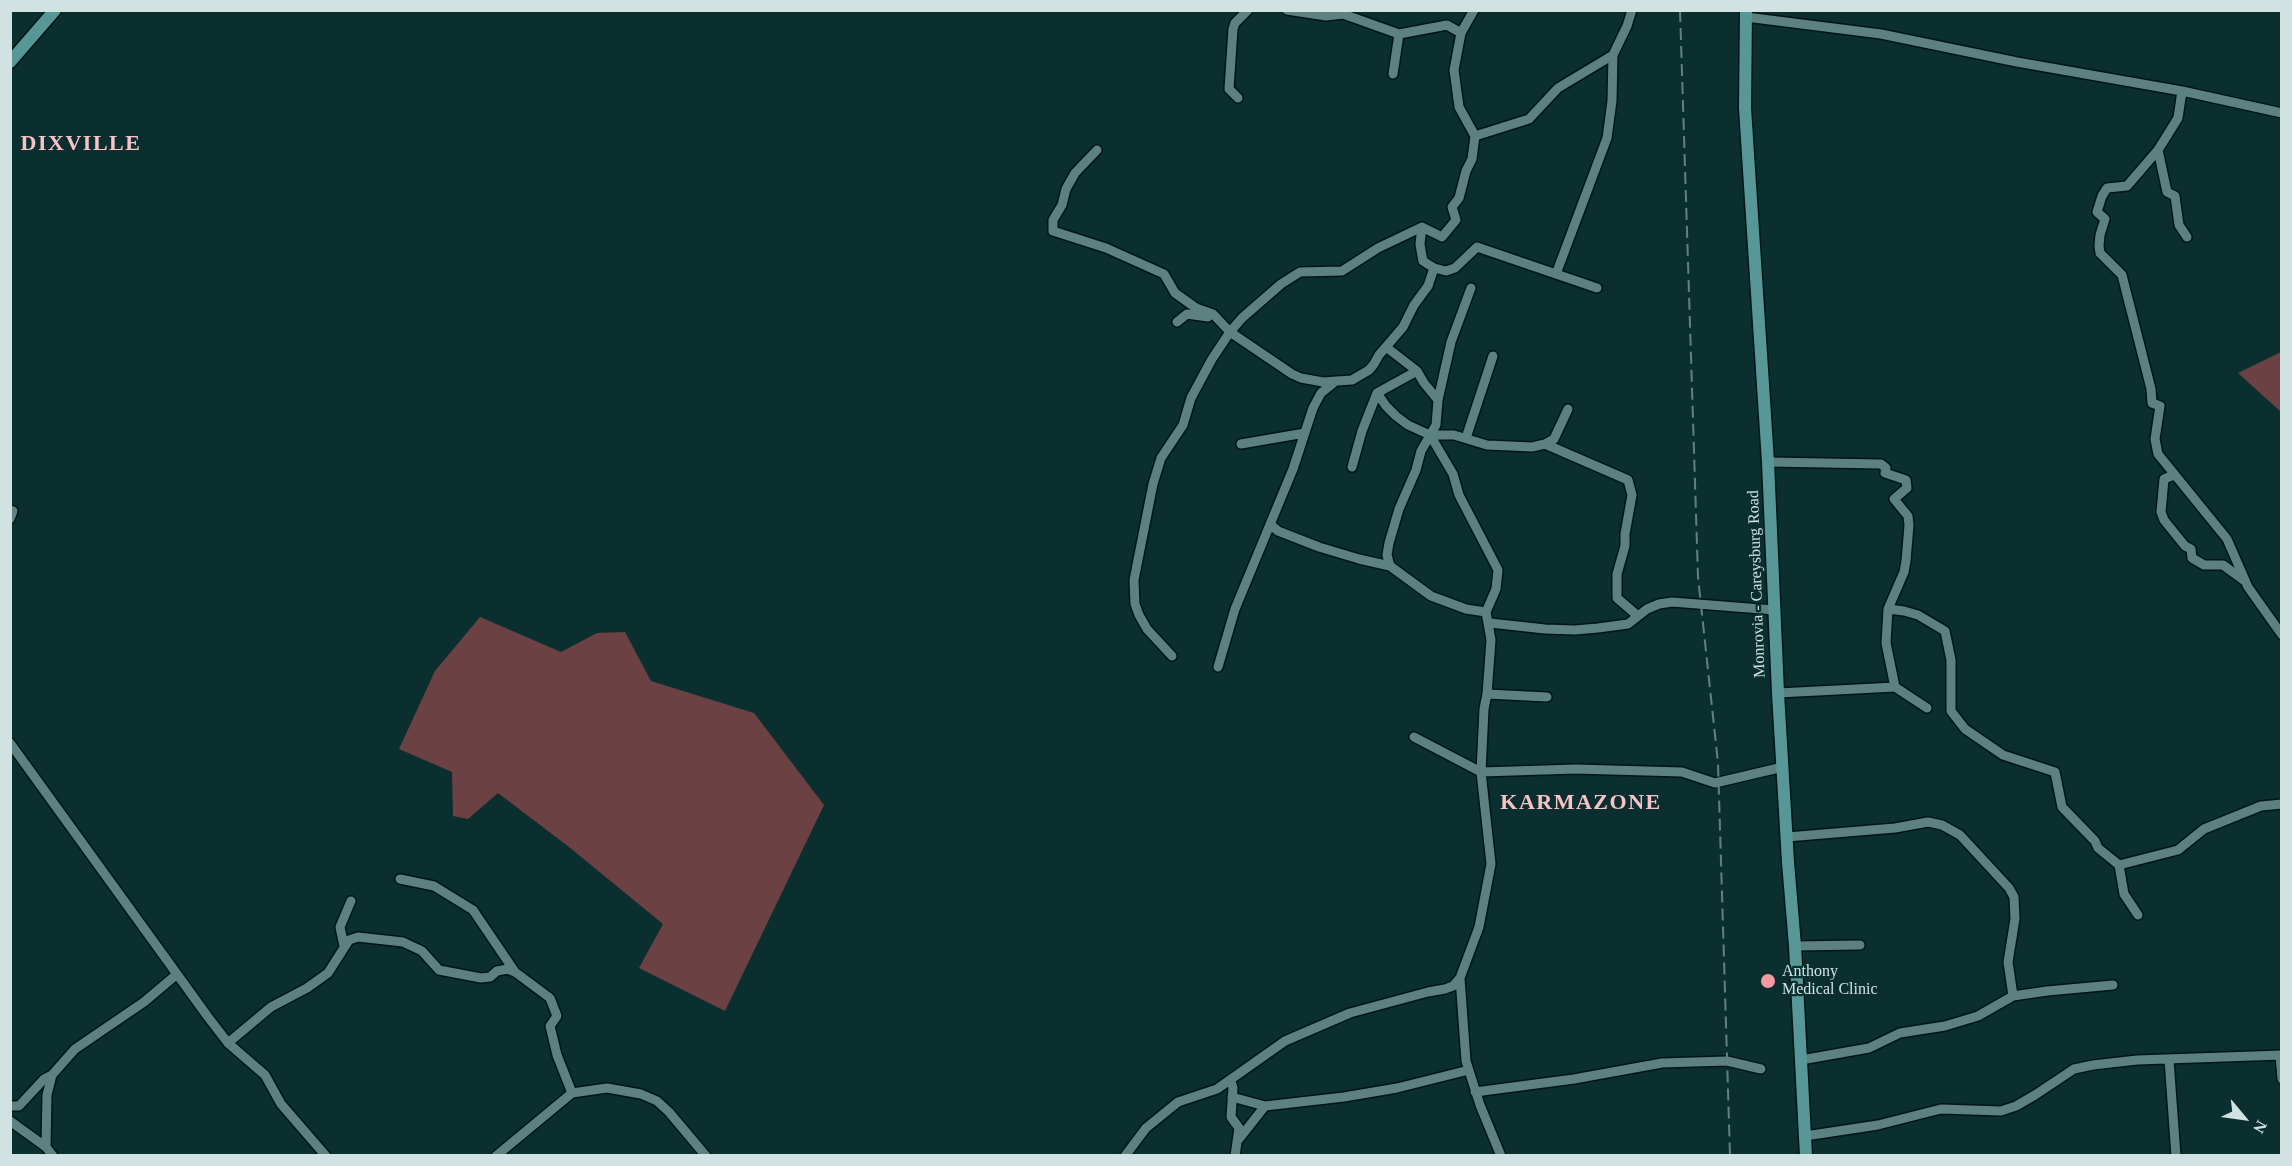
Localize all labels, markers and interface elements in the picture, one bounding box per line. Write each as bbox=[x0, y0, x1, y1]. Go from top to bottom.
district label: DIXVILLE bbox=[21, 131, 141, 157]
street label: Monrovia - Careysburg Road bbox=[1744, 490, 1770, 678]
district label: KARMAZONE bbox=[1500, 790, 1662, 816]
place label: Anthony Medical Clinic bbox=[1782, 962, 1878, 1000]
marker: Anthony Medical Clinic bbox=[1759, 972, 1777, 990]
north arrow bbox=[2214, 1088, 2274, 1148]
text: N bbox=[2250, 1118, 2270, 1136]

